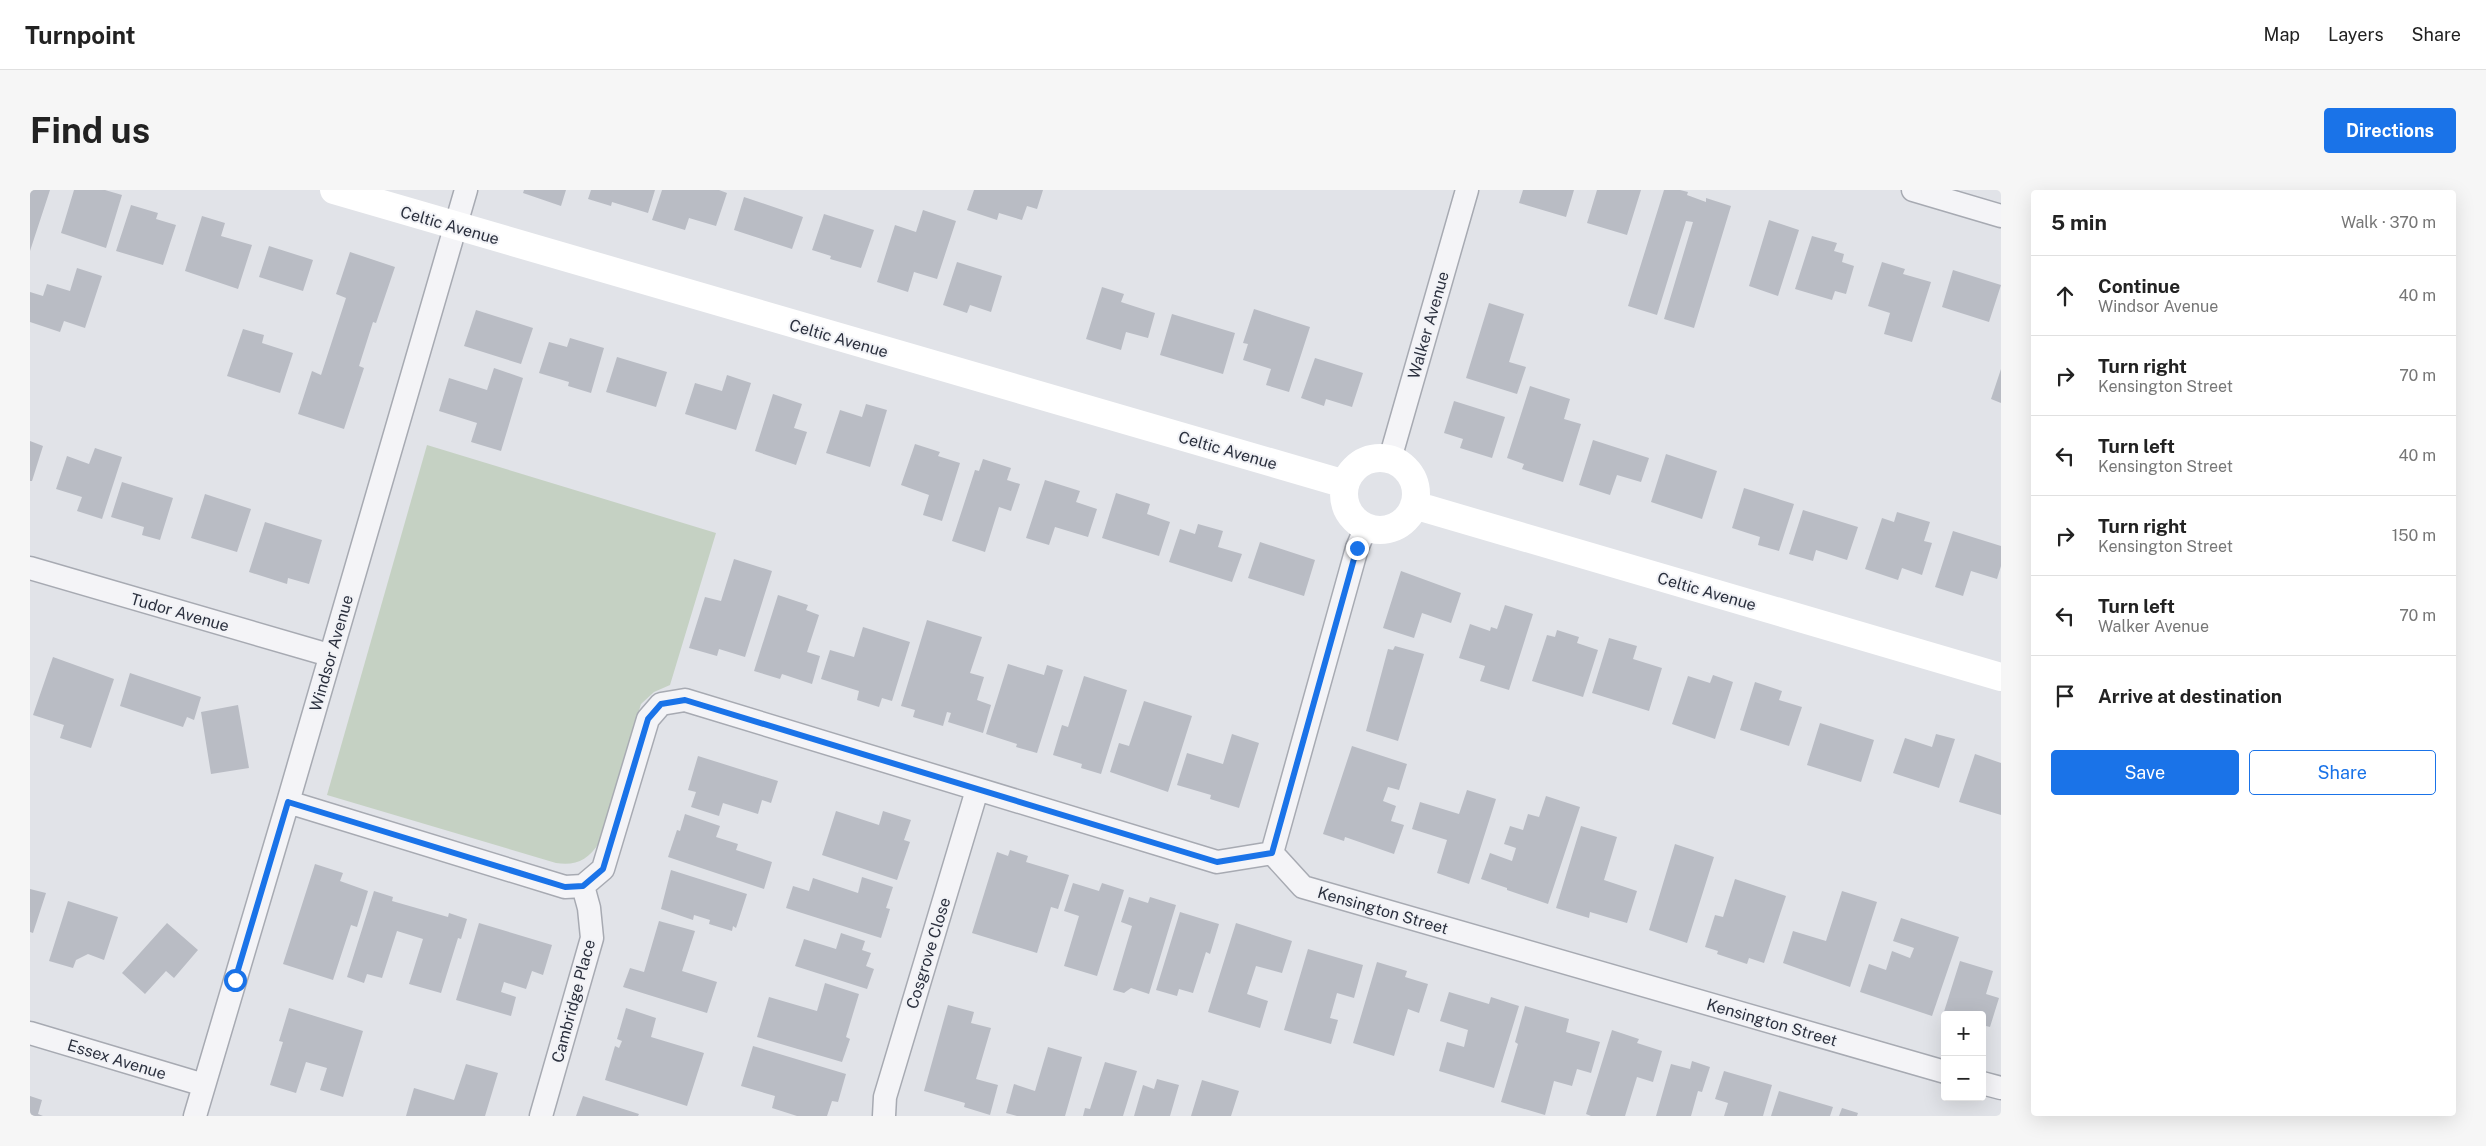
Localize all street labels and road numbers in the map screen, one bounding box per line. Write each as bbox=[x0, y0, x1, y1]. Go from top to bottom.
street label: Celtic Avenue bbox=[398, 202, 501, 249]
street label: Walker Avenue bbox=[1404, 269, 1453, 381]
street label: Celtic Avenue bbox=[787, 315, 890, 362]
street label: Celtic Avenue bbox=[1176, 427, 1279, 474]
street label: Celtic Avenue bbox=[1655, 568, 1758, 615]
street label: Tudor Avenue bbox=[128, 589, 231, 636]
street label: Windsor Avenue bbox=[306, 593, 357, 714]
street label: Kensington Street bbox=[1315, 883, 1450, 938]
street label: Cosgrove Close bbox=[903, 895, 954, 1011]
street label: Cambridge Place bbox=[548, 937, 599, 1065]
street label: Kensington Street bbox=[1704, 995, 1839, 1050]
street label: Essex Avenue bbox=[65, 1035, 169, 1084]

